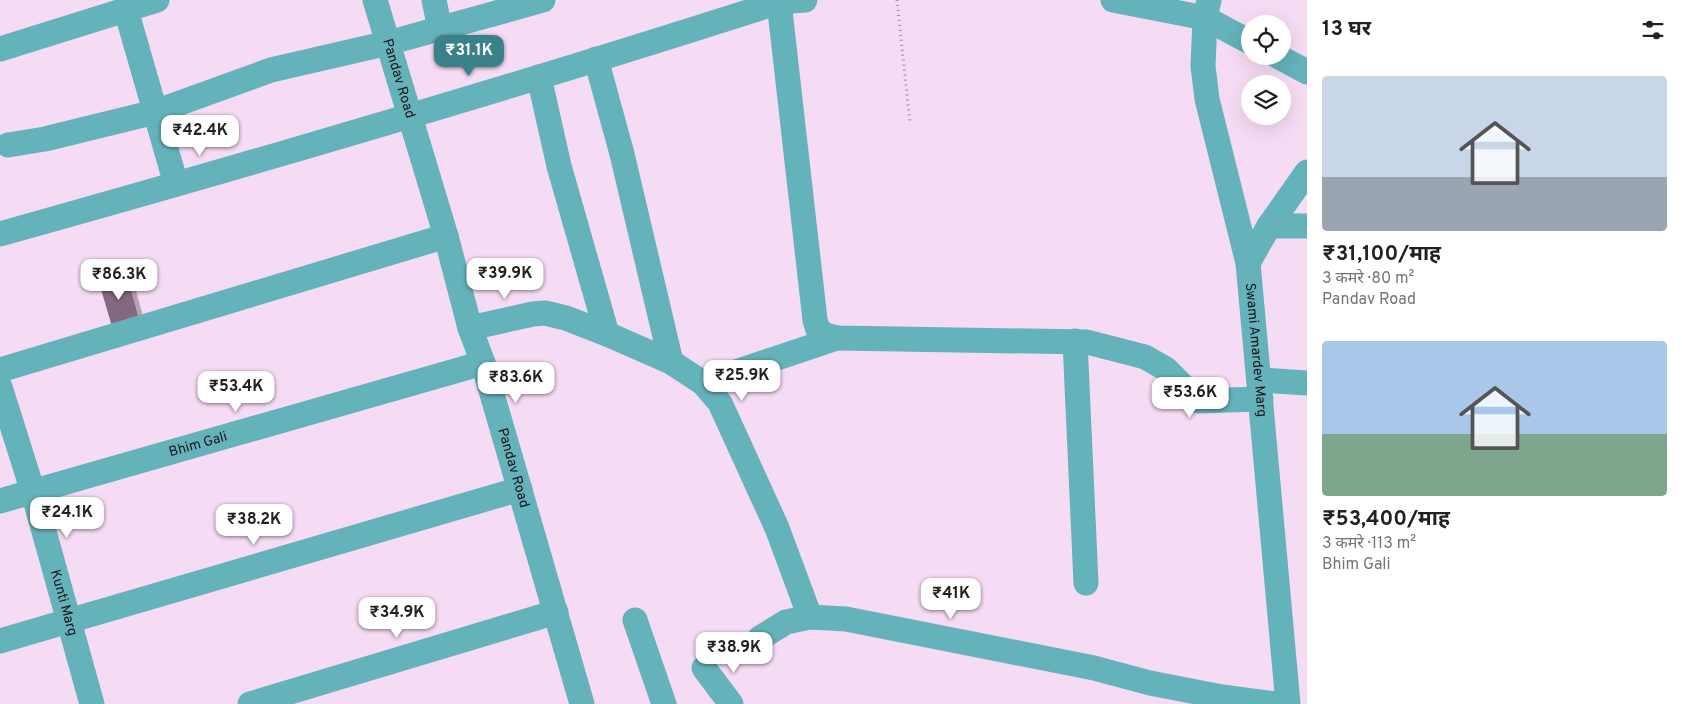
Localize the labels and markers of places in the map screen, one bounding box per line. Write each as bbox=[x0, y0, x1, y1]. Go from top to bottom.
pin: ₹31.1K bbox=[428, 34, 510, 77]
pin: ₹42.4K bbox=[159, 114, 241, 157]
pin: ₹86.3K bbox=[78, 258, 160, 301]
pin: ₹39.9K bbox=[464, 258, 546, 300]
pin: ₹25.9K bbox=[701, 360, 783, 402]
pin: ₹83.6K bbox=[475, 362, 557, 404]
pin: ₹53.4K bbox=[195, 370, 277, 413]
pin: ₹53.6K bbox=[1149, 376, 1231, 419]
pin: ₹24.1K bbox=[26, 496, 108, 539]
pin: ₹38.2K bbox=[213, 504, 295, 546]
pin: ₹41K bbox=[921, 578, 981, 620]
pin: ₹34.9K bbox=[356, 596, 438, 639]
pin: ₹38.9K bbox=[693, 632, 775, 674]

